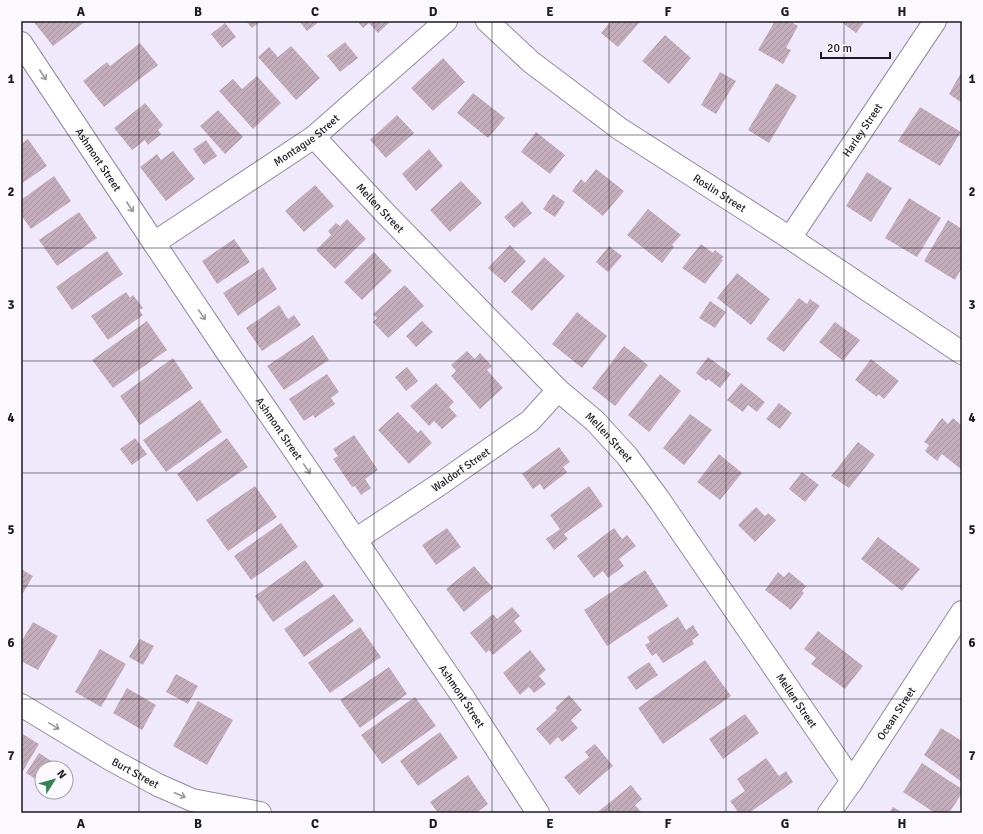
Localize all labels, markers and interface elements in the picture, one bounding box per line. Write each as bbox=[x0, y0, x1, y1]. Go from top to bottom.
text: A bbox=[77, 4, 86, 20]
text: B bbox=[194, 4, 202, 20]
text: C bbox=[311, 4, 319, 20]
text: D bbox=[429, 4, 438, 20]
text: E bbox=[546, 4, 554, 20]
text: F bbox=[665, 4, 672, 20]
text: G bbox=[781, 4, 789, 20]
text: H bbox=[898, 4, 906, 20]
scale bar bbox=[821, 34, 890, 60]
text: 20 m bbox=[827, 41, 852, 56]
one-way arrow bbox=[39, 69, 47, 81]
text: 1 bbox=[7, 71, 15, 87]
text: 1 bbox=[968, 71, 976, 87]
street label: Harley Street bbox=[840, 101, 885, 160]
street label: Montague Street bbox=[271, 112, 342, 169]
street label: Ashmont Street bbox=[72, 126, 124, 194]
street label: Roslin Street bbox=[691, 172, 748, 215]
street label: Mellen Street bbox=[353, 181, 407, 236]
text: 2 bbox=[7, 184, 15, 200]
text: 2 bbox=[968, 184, 976, 200]
one-way arrow bbox=[126, 201, 134, 212]
text: 3 bbox=[7, 297, 15, 313]
text: 3 bbox=[968, 297, 976, 313]
one-way arrow bbox=[198, 309, 206, 320]
street label: Ashmont Street bbox=[253, 395, 305, 463]
text: 4 bbox=[7, 410, 15, 426]
street label: Mellen Street bbox=[583, 410, 635, 465]
text: 4 bbox=[968, 410, 976, 426]
street label: Waldorf Street bbox=[429, 445, 493, 495]
one-way arrow bbox=[303, 463, 311, 474]
text: 5 bbox=[7, 522, 15, 538]
text: 5 bbox=[968, 522, 976, 538]
text: 6 bbox=[7, 635, 15, 651]
text: 6 bbox=[968, 635, 976, 651]
street label: Ashmont Street bbox=[436, 662, 487, 730]
street label: Mellen Street bbox=[773, 671, 820, 731]
street label: Ocean Street bbox=[874, 685, 918, 743]
one-way arrow bbox=[48, 722, 60, 730]
text: 7 bbox=[7, 748, 15, 764]
text: 7 bbox=[968, 748, 976, 764]
street label: Burt Street bbox=[109, 755, 161, 791]
north arrow bbox=[34, 760, 74, 800]
text: N bbox=[54, 767, 69, 781]
one-way arrow bbox=[174, 792, 186, 799]
text: A bbox=[77, 816, 86, 832]
text: B bbox=[194, 816, 202, 832]
text: C bbox=[311, 816, 319, 832]
text: D bbox=[429, 816, 438, 832]
text: E bbox=[546, 816, 554, 832]
text: F bbox=[665, 816, 672, 832]
text: G bbox=[781, 816, 789, 832]
text: H bbox=[898, 816, 906, 832]

